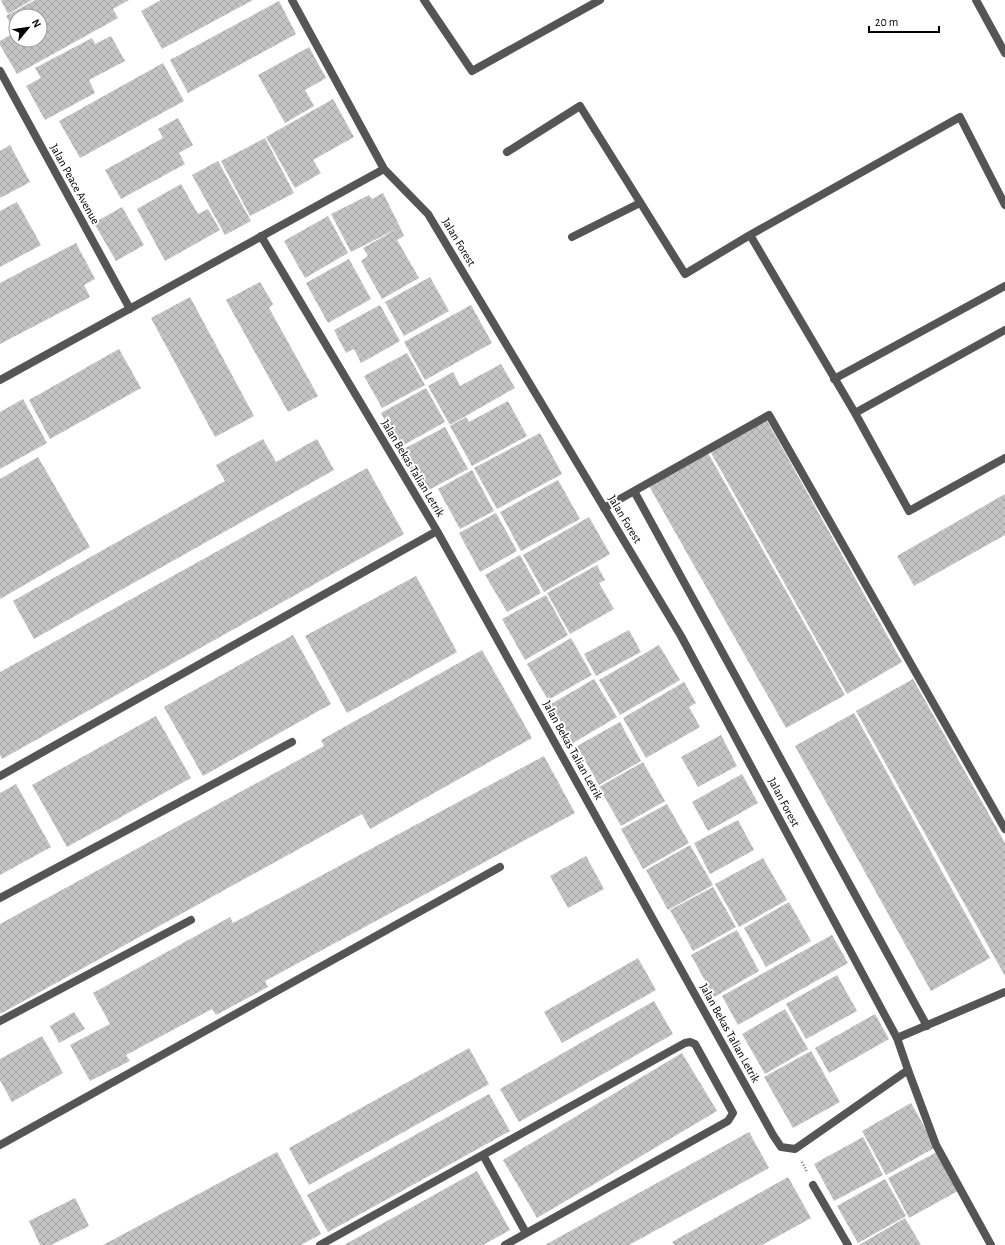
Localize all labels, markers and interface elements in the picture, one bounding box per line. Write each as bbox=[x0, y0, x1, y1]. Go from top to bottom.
north arrow bbox=[8, 8, 48, 48]
scale bar bbox=[869, 8, 939, 34]
text: 20 m bbox=[875, 16, 898, 28]
text: N bbox=[30, 17, 43, 29]
street label: Jalan Peace Avenue bbox=[48, 142, 102, 226]
street label: Jalan Forest bbox=[440, 216, 478, 268]
street label: Jalan Bekas Talian Letrik bbox=[379, 417, 447, 519]
street label: Jalan Forest bbox=[606, 493, 644, 545]
street label: Jalan Bekas Talian Letrik bbox=[541, 698, 605, 802]
street label: Jalan Forest bbox=[766, 775, 802, 829]
street label: Jalan Bekas Talian Letrik bbox=[698, 981, 762, 1085]

